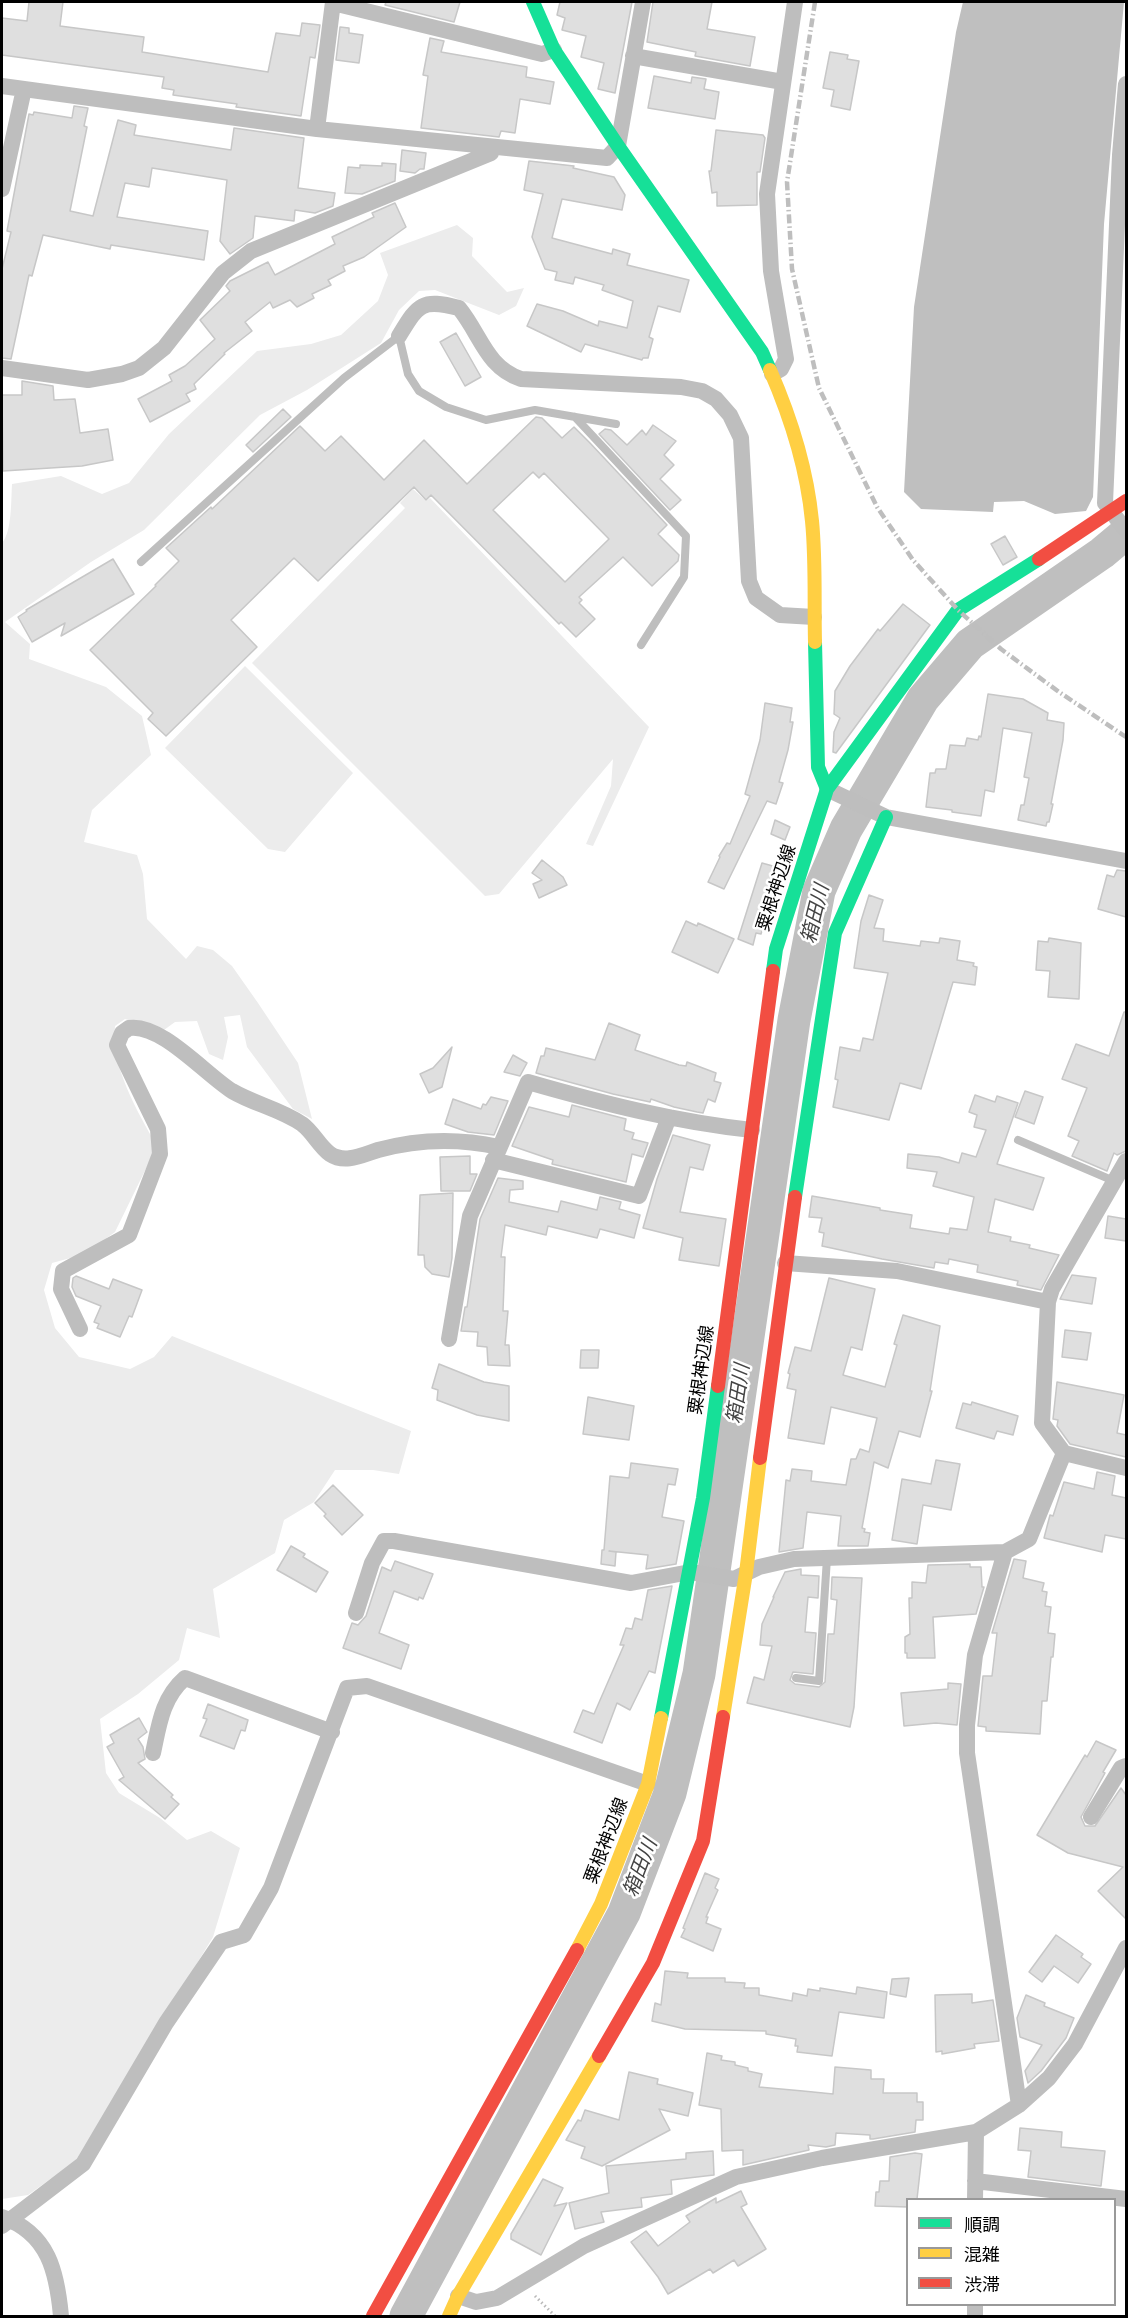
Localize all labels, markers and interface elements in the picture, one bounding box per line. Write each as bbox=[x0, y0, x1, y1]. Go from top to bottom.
street label: 粟根神辺線 bbox=[753, 842, 801, 934]
water label: 箱田川 bbox=[797, 882, 835, 946]
street label: 粟根神辺線 bbox=[685, 1324, 719, 1416]
water label: 箱田川 bbox=[723, 1363, 755, 1425]
street label: 粟根神辺線 bbox=[581, 1795, 633, 1887]
water label: 箱田川 bbox=[619, 1836, 663, 1900]
legend bbox=[906, 2198, 1116, 2306]
text: 順調 bbox=[964, 2214, 1000, 2236]
text: 混雑 bbox=[964, 2244, 1000, 2266]
text: 渋滞 bbox=[964, 2274, 1000, 2296]

